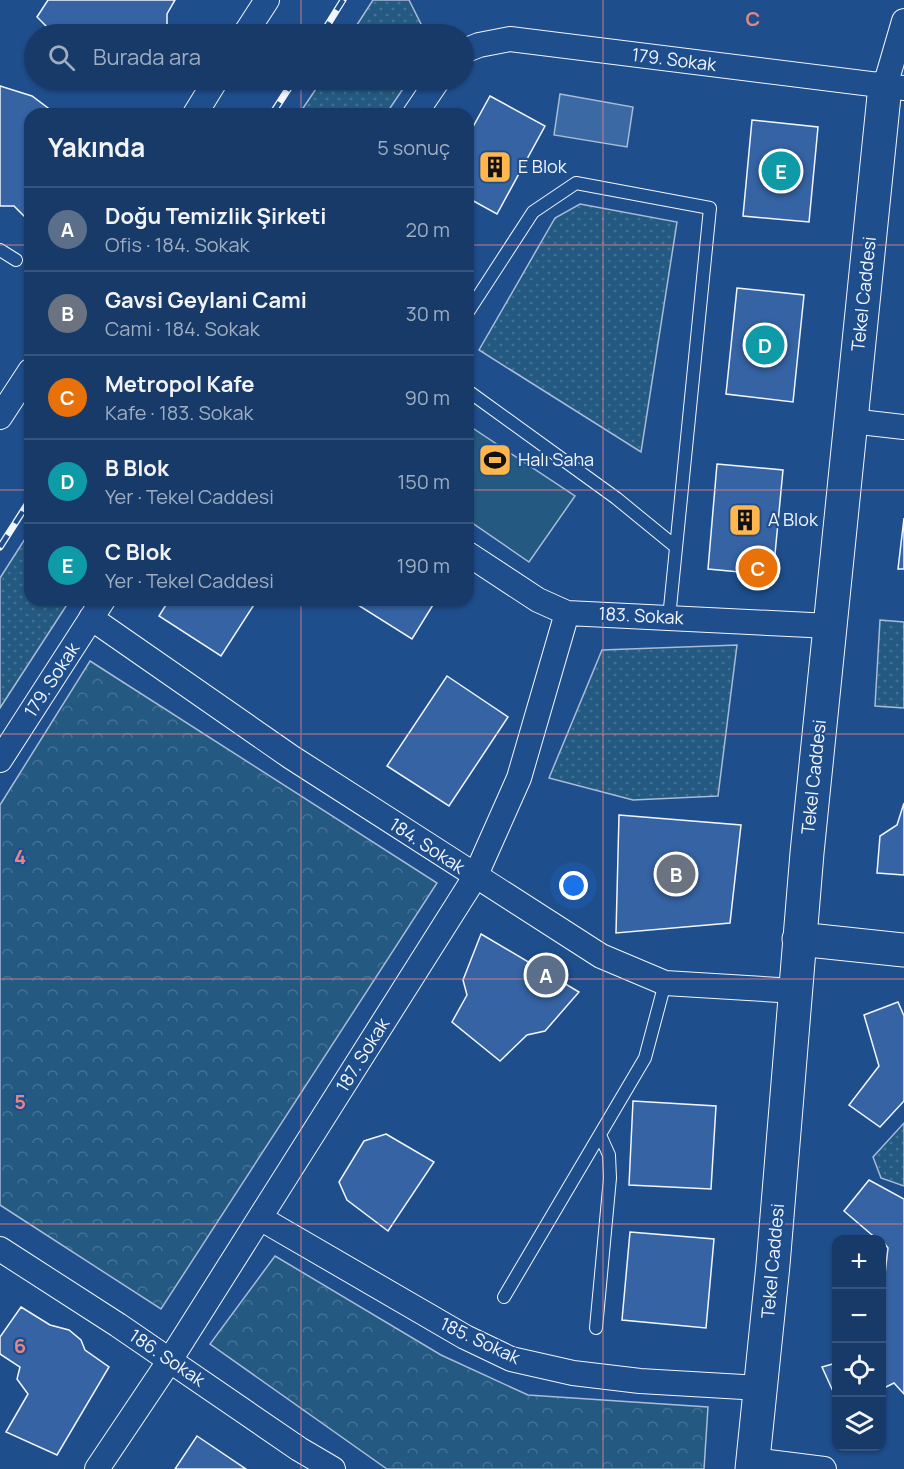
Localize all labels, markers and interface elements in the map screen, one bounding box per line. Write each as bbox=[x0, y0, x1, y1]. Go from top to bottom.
text: C bbox=[746, 5, 760, 32]
search box bbox=[24, 24, 474, 90]
icon: search bbox=[45, 41, 78, 74]
text: Burada ara bbox=[93, 42, 201, 72]
street label: 179. Sokak bbox=[631, 42, 719, 76]
text: Yakında bbox=[48, 129, 145, 165]
text: 5 sonuç bbox=[377, 134, 450, 161]
pin: E bbox=[762, 148, 800, 194]
building icon: E Blok bbox=[477, 149, 513, 185]
place label: E Blok bbox=[518, 154, 568, 178]
text: Doğu Temizlik Şirketi bbox=[105, 201, 326, 231]
text: A bbox=[61, 216, 74, 243]
text: 20 m bbox=[405, 216, 450, 243]
text: Ofis · 184. Sokak bbox=[105, 231, 250, 258]
street label: Tekel Caddesi bbox=[845, 235, 881, 352]
text: Gavsi Geylani Cami bbox=[105, 285, 307, 315]
text: B bbox=[61, 300, 74, 327]
text: 30 m bbox=[406, 300, 450, 327]
text: Cami · 184. Sokak bbox=[105, 315, 260, 342]
pin: D bbox=[746, 322, 784, 368]
text: Metropol Kafe bbox=[105, 369, 254, 399]
text: C bbox=[60, 384, 75, 411]
text: 90 m bbox=[404, 384, 450, 411]
text: Kafe · 183. Sokak bbox=[105, 399, 254, 426]
sports icon: Halı Saha bbox=[477, 442, 513, 478]
place label: Halı Saha bbox=[518, 447, 594, 471]
text: B Blok bbox=[105, 453, 169, 483]
text: D bbox=[60, 468, 75, 495]
text: 150 m bbox=[397, 468, 450, 495]
text: Yer · Tekel Caddesi bbox=[105, 483, 274, 510]
building icon: A Blok bbox=[727, 502, 763, 538]
place label: A Blok bbox=[768, 507, 819, 531]
text: C Blok bbox=[105, 537, 171, 567]
pin: C bbox=[738, 546, 777, 590]
text: E bbox=[62, 552, 73, 579]
text: 190 m bbox=[397, 552, 450, 579]
text: Yer · Tekel Caddesi bbox=[105, 567, 274, 594]
street label: 183. Sokak bbox=[598, 601, 685, 629]
street label: 179. Sokak bbox=[18, 637, 85, 721]
street label: Tekel Caddesi bbox=[795, 718, 831, 835]
street label: 184. Sokak bbox=[385, 812, 471, 879]
text: 4 bbox=[14, 843, 26, 870]
pin: B bbox=[656, 852, 696, 896]
your location bbox=[559, 871, 588, 900]
pin: A bbox=[526, 952, 566, 998]
street label: 187. Sokak bbox=[330, 1012, 395, 1096]
text: 5 bbox=[14, 1088, 26, 1115]
street label: Tekel Caddesi bbox=[755, 1202, 789, 1319]
map controls bbox=[832, 1235, 886, 1451]
button: + bbox=[832, 1235, 886, 1289]
button: − bbox=[832, 1289, 886, 1343]
street label: 185. Sokak bbox=[437, 1311, 525, 1370]
street label: 186. Sokak bbox=[125, 1323, 211, 1392]
text: 6 bbox=[14, 1332, 26, 1359]
button: locate bbox=[832, 1343, 886, 1397]
button: layers bbox=[832, 1397, 886, 1451]

